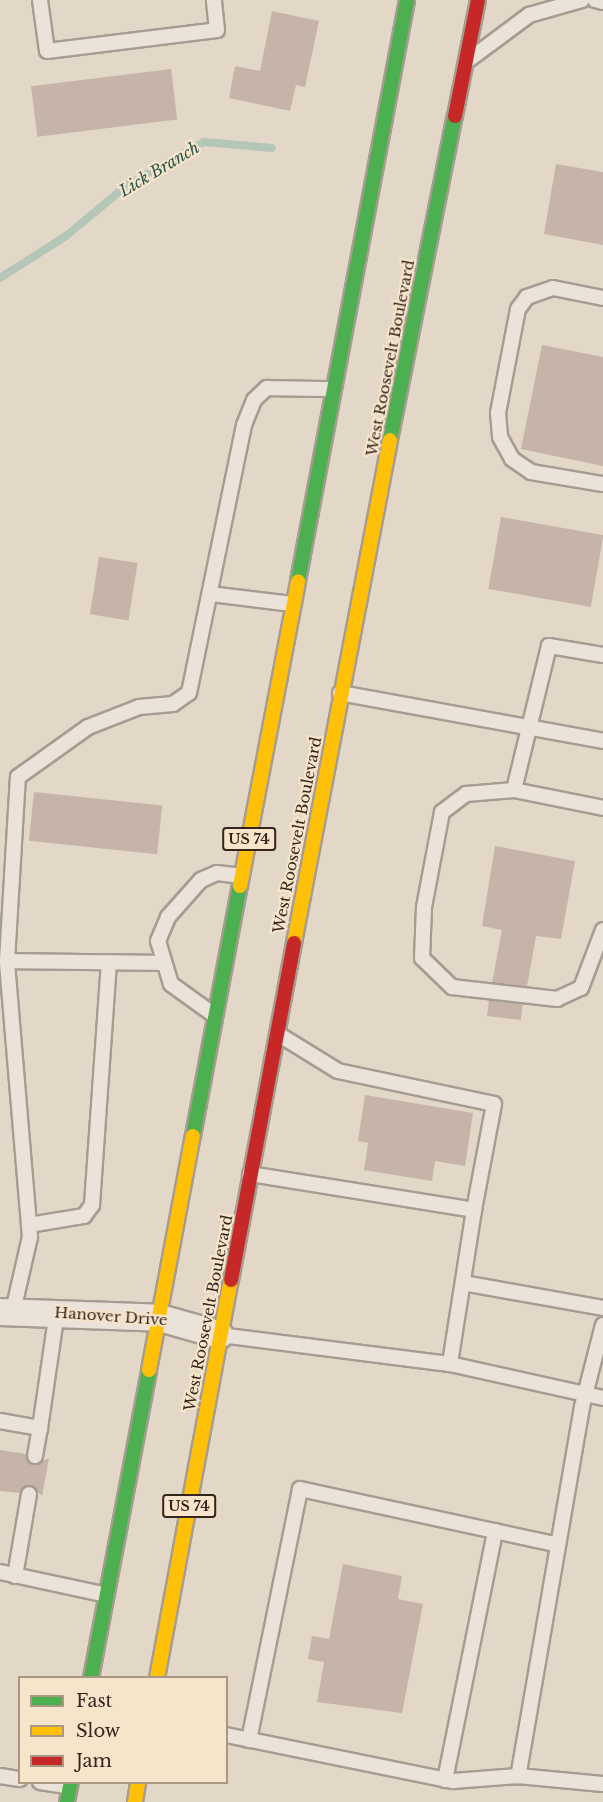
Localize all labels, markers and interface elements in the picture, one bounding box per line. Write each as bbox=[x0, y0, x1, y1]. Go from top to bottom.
water label: Lick Branch bbox=[116, 138, 202, 200]
street label: West Roosevelt Boulevard bbox=[362, 258, 418, 458]
street label: West Roosevelt Boulevard bbox=[269, 735, 325, 935]
road number: US 74 bbox=[222, 828, 276, 850]
street label: West Roosevelt Boulevard bbox=[180, 1213, 236, 1413]
street label: Hanover Drive bbox=[54, 1303, 168, 1329]
road number: US 74 bbox=[162, 1495, 216, 1517]
legend bbox=[18, 1676, 228, 1784]
text: Fast bbox=[76, 1690, 112, 1712]
text: Slow bbox=[76, 1720, 120, 1742]
text: Jam bbox=[76, 1750, 112, 1772]

